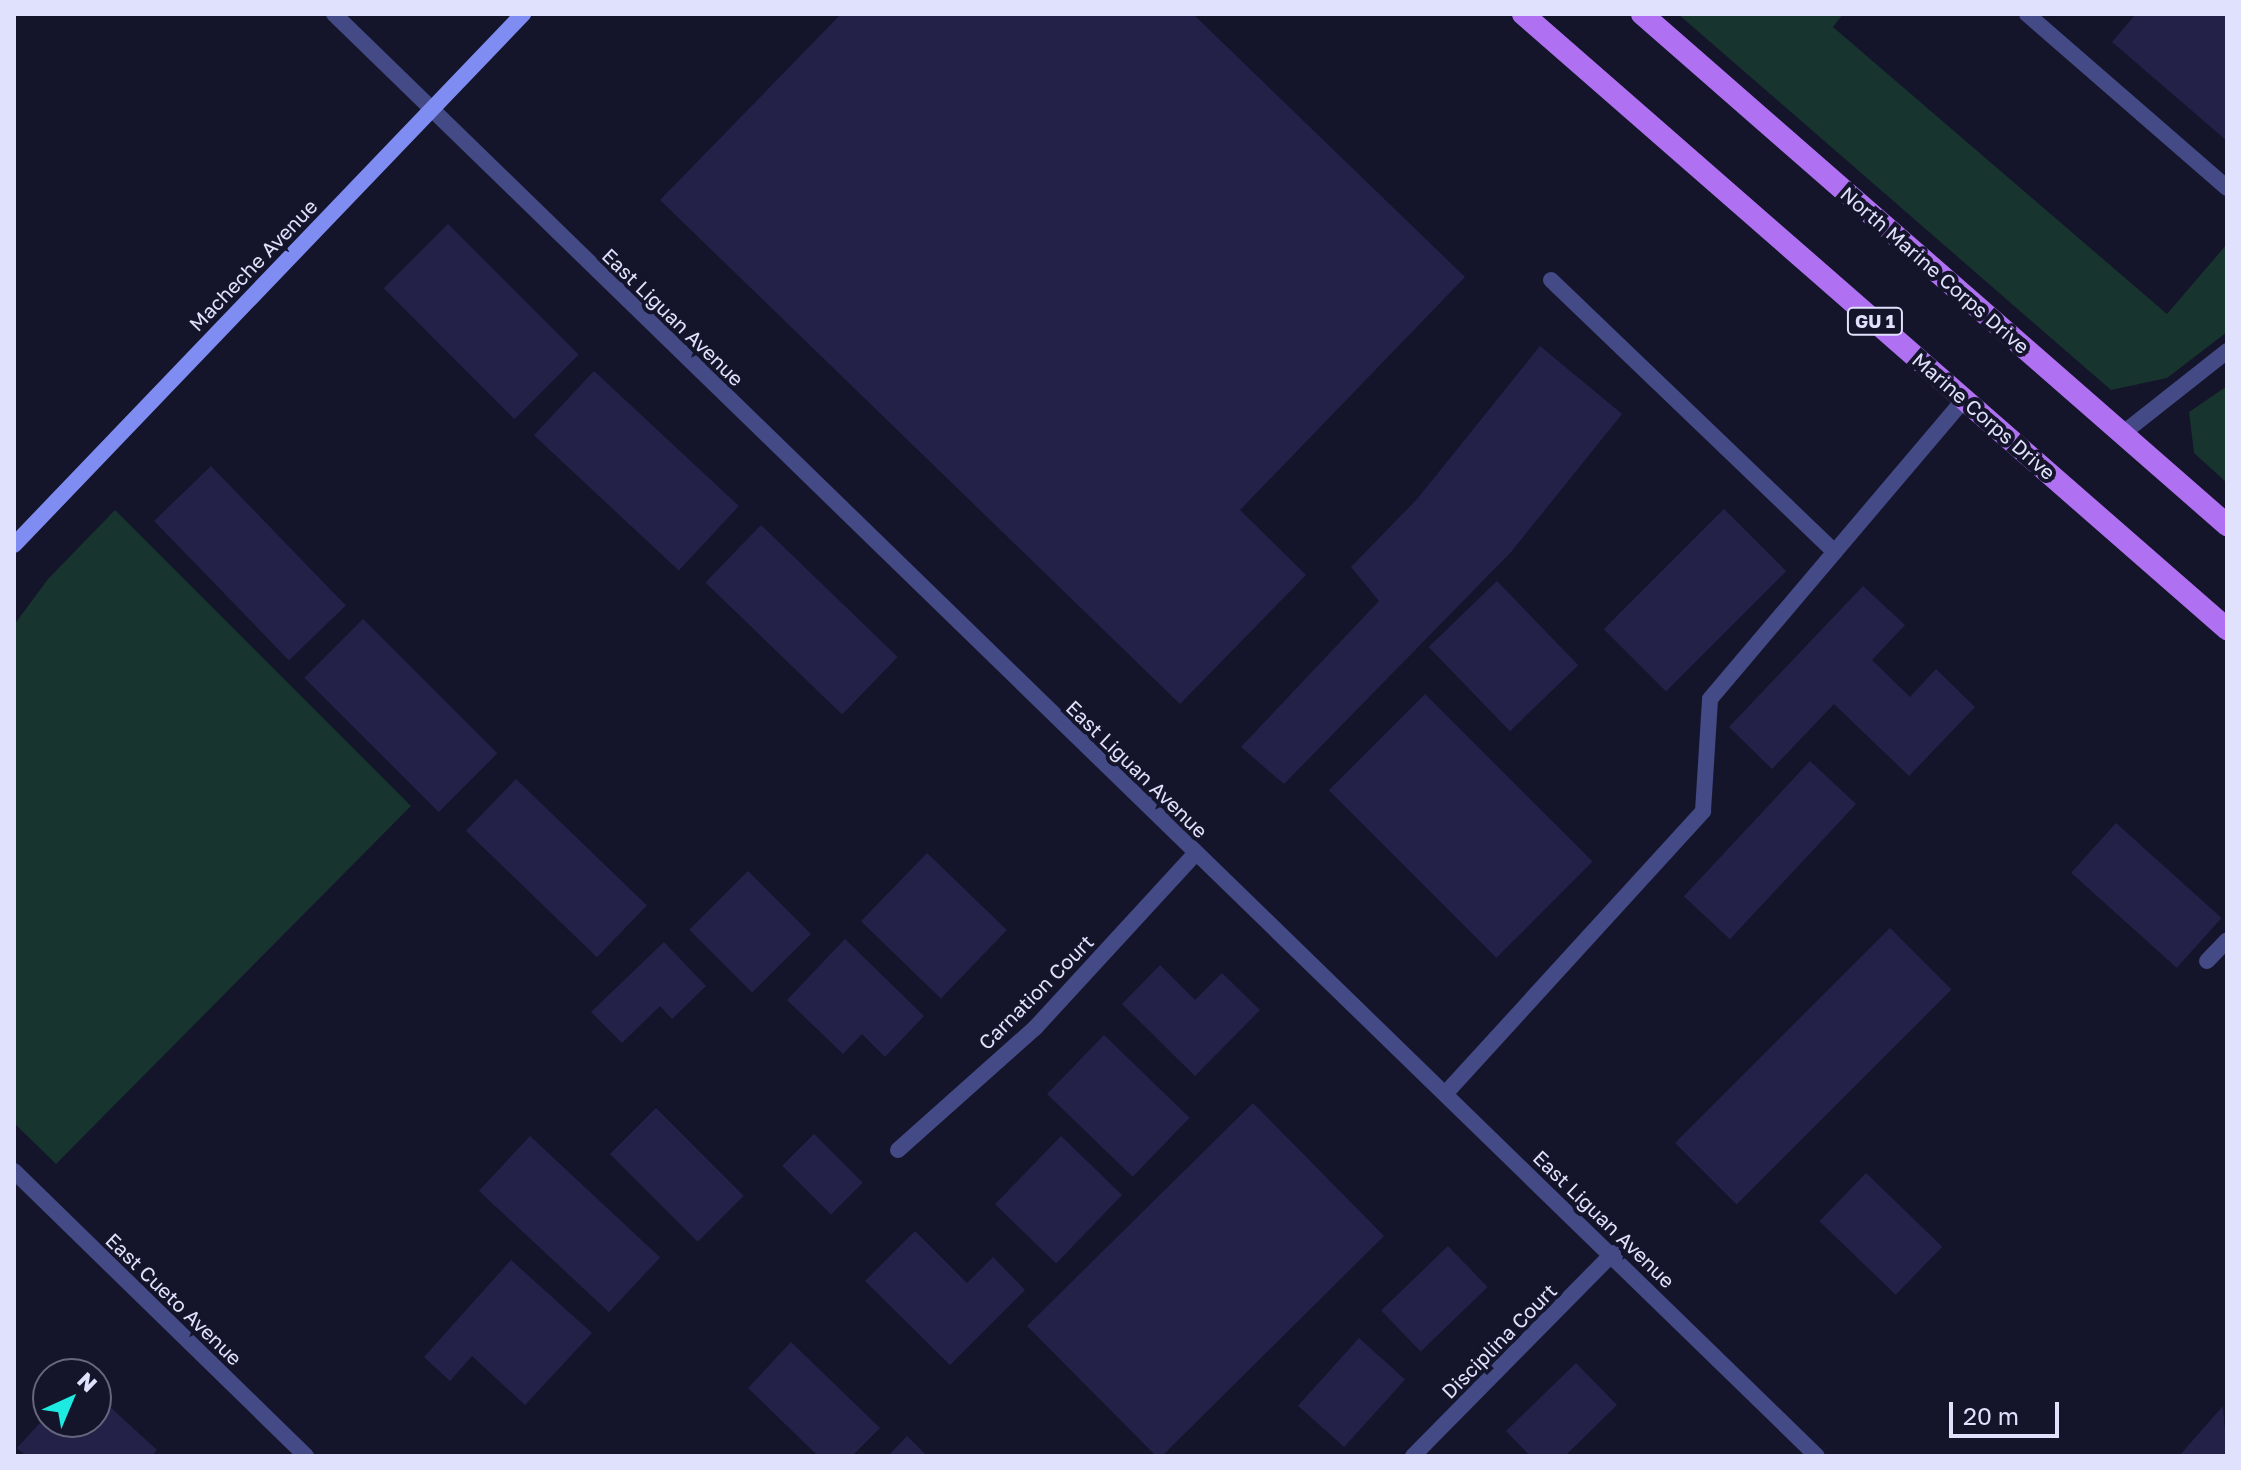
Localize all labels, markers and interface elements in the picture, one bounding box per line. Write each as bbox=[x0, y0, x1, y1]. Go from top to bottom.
street label: North Marine Corps Drive bbox=[1836, 182, 2034, 358]
street label: Macheche Avenue bbox=[184, 194, 322, 336]
street label: East Liguan Avenue bbox=[597, 243, 749, 391]
road number: GU 1 bbox=[1845, 307, 1905, 335]
street label: Marine Corps Drive bbox=[1908, 347, 2060, 485]
street label: East Liguan Avenue bbox=[1061, 695, 1213, 843]
street label: Carnation Court bbox=[974, 930, 1098, 1054]
street label: East Liguan Avenue bbox=[1528, 1145, 1680, 1293]
street label: East Cueto Avenue bbox=[101, 1228, 247, 1370]
street label: Disciplina Court bbox=[1436, 1278, 1562, 1404]
north arrow bbox=[32, 1358, 112, 1438]
text: N bbox=[72, 1366, 103, 1397]
scale bar bbox=[1953, 1386, 2063, 1436]
text: 20 m bbox=[1963, 1401, 2019, 1430]

